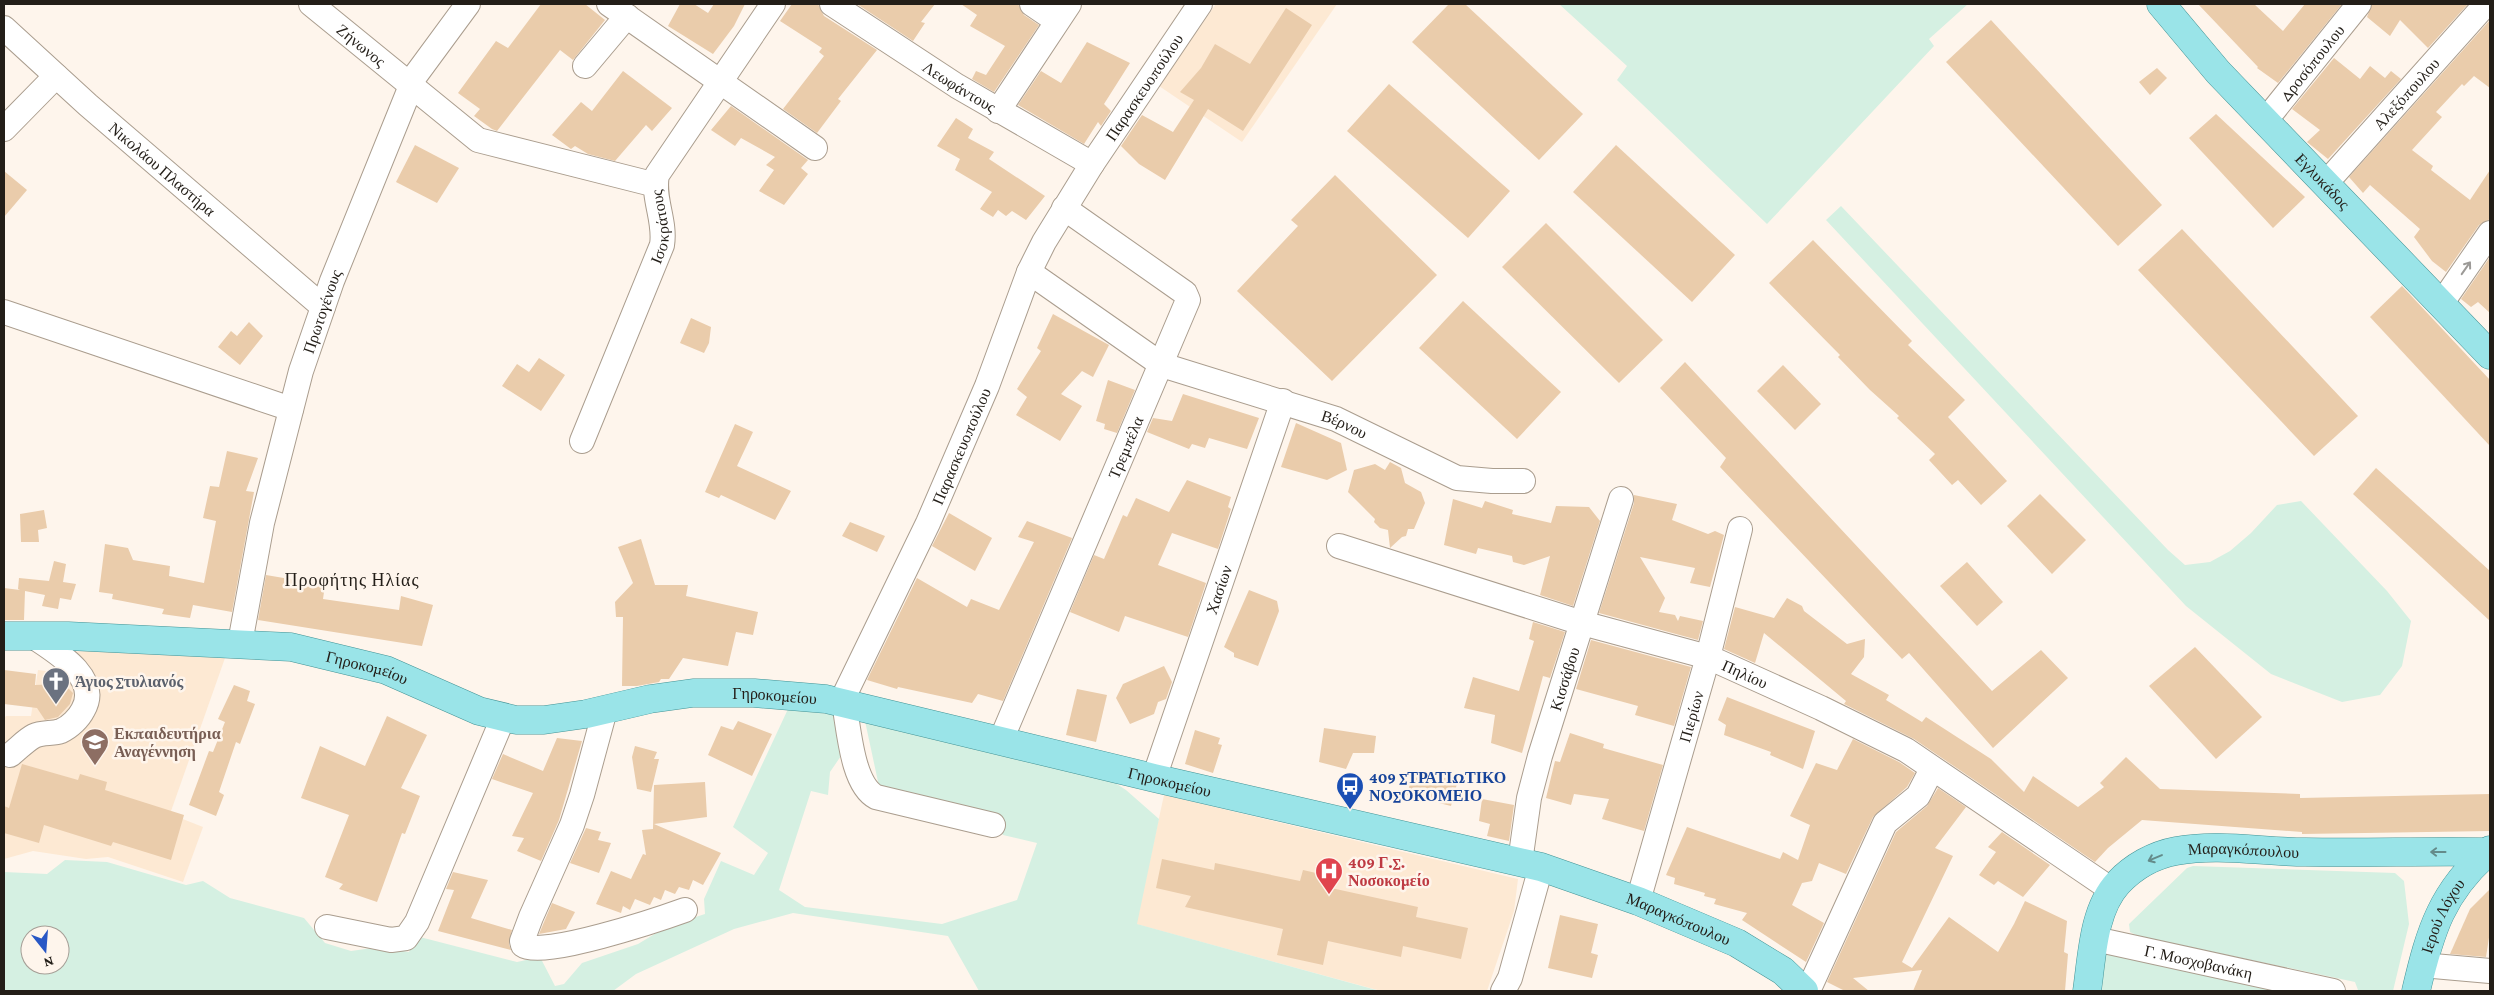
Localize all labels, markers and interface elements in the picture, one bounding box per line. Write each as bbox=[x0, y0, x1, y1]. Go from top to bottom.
street label: Ζήνωνος bbox=[334, 20, 390, 70]
street label: Δροσόπουλου bbox=[2276, 21, 2348, 104]
street label: Παρασκευοπούλου bbox=[1102, 30, 1186, 144]
street label: Αλεξόπουλου bbox=[2370, 54, 2442, 133]
street label: Λεωφάντους bbox=[920, 58, 1000, 116]
street label: Νικολάου Πλαστήρα bbox=[106, 119, 219, 219]
street label: Εγλυκάδος bbox=[2292, 150, 2354, 213]
street label: Ισοκράτους bbox=[647, 188, 672, 266]
one-way arrow bbox=[2461, 262, 2471, 276]
street label: Πρωτογένους bbox=[299, 266, 345, 356]
street label: Παρασκευοπούλου bbox=[929, 385, 994, 507]
street label: Βέρνου bbox=[1319, 407, 1370, 441]
street label: Τρεμπέλα bbox=[1105, 413, 1146, 481]
street label: Χασίων bbox=[1202, 563, 1235, 616]
district label: Προφήτης Ηλίας bbox=[284, 570, 420, 590]
street label: Κισσάβου bbox=[1546, 645, 1582, 713]
street label: Γηροκομείου bbox=[324, 647, 411, 687]
street label: Πηλίου bbox=[1720, 656, 1770, 691]
church icon: Άγιος Στυλιανός bbox=[41, 666, 71, 705]
place label: Άγιος Στυλιανός bbox=[75, 673, 183, 691]
street label: Γηροκομείου bbox=[732, 685, 818, 707]
street label: Πιερίων bbox=[1676, 689, 1706, 744]
place label: Εκπαιδευτήρια Αναγέννηση bbox=[114, 725, 221, 761]
school or university icon: Εκπαιδευτήρια Αναγέννηση bbox=[80, 727, 110, 766]
street label: Γηροκομείου bbox=[1126, 764, 1213, 799]
place label: 409 ΣΤΡΑΤΙΩΤΙΚΟ ΝΟΣΟΚΟΜΕΙΟ bbox=[1369, 769, 1506, 804]
bus stop icon: 409 ΣΤΡΑΤΙΩΤΙΚΟ ΝΟΣΟΚΟΜΕΙΟ bbox=[1335, 771, 1365, 810]
street label: Μαραγκόπουλου bbox=[2187, 839, 2299, 860]
one-way arrow bbox=[2431, 847, 2447, 857]
one-way arrow bbox=[2148, 853, 2163, 863]
place label: 409 Γ.Σ. Νοσοκομείο bbox=[1348, 854, 1430, 890]
hospital icon: 409 Γ.Σ. Νοσοκομείο bbox=[1314, 856, 1344, 895]
street label: Ιερού Λόχου bbox=[2418, 875, 2468, 955]
street label: Μαραγκόπουλου bbox=[1624, 889, 1733, 948]
north arrow bbox=[20, 925, 70, 975]
street label: Γ. Μοσχοβανάκη bbox=[2143, 942, 2254, 983]
text: N bbox=[41, 953, 56, 972]

